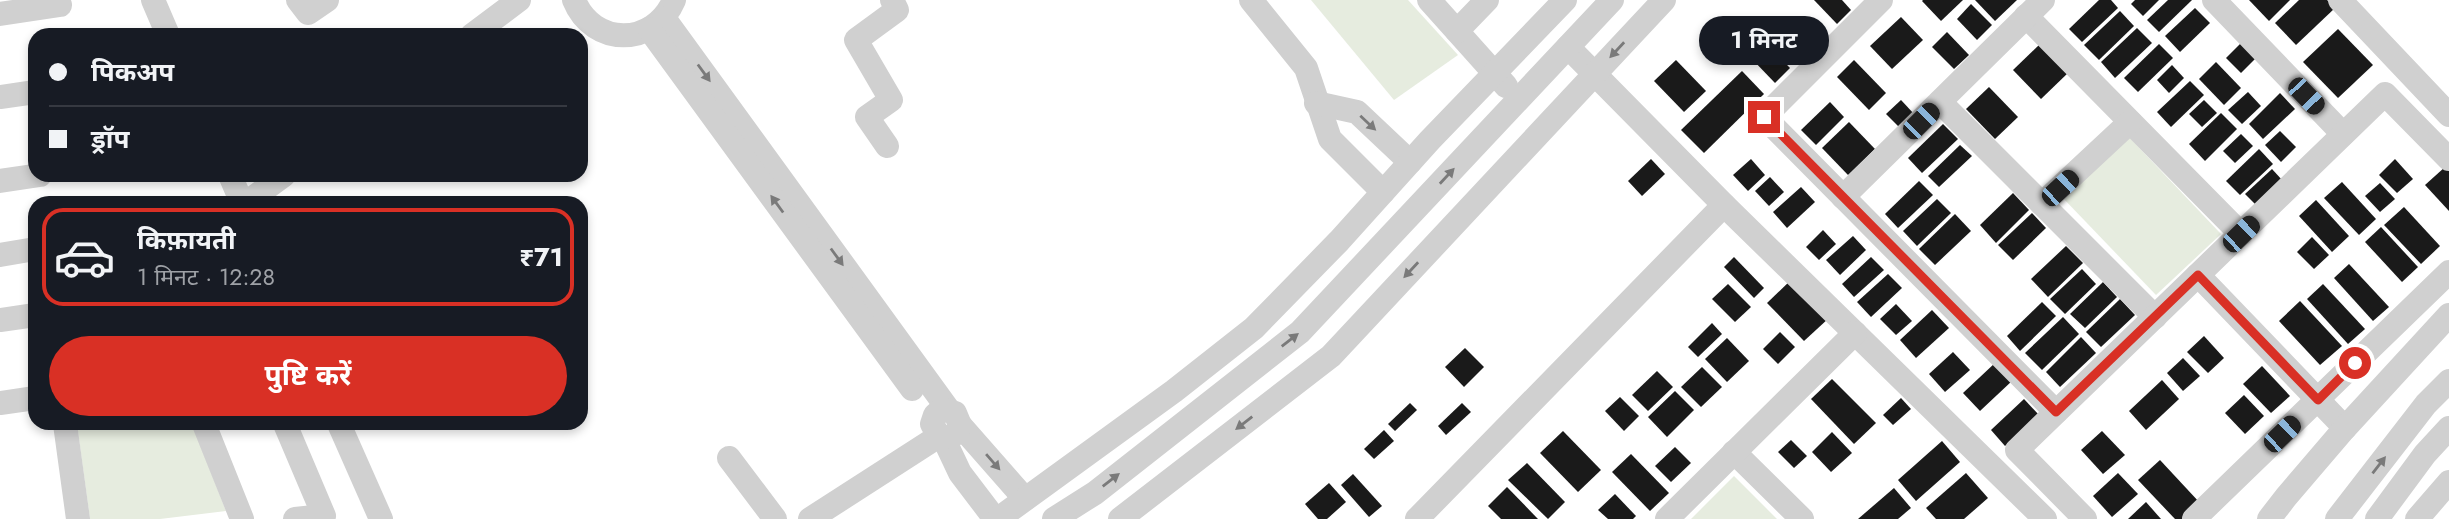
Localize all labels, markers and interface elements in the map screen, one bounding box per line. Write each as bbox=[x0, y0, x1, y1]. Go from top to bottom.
callout: 1 मिनट bbox=[1699, 16, 1829, 64]
text: 1 मिनट bbox=[1731, 23, 1797, 57]
one-way arrow bbox=[1609, 41, 1625, 59]
text: पिकअप bbox=[91, 53, 174, 91]
one-way arrow bbox=[696, 64, 710, 82]
car bbox=[2284, 74, 2329, 118]
car bbox=[1899, 99, 1944, 143]
route end bbox=[1748, 101, 1780, 133]
one-way arrow bbox=[1359, 115, 1377, 131]
text: ड्रॉप bbox=[91, 120, 129, 158]
car bbox=[2038, 166, 2083, 210]
one-way arrow bbox=[1439, 168, 1455, 185]
one-way arrow bbox=[770, 195, 784, 213]
car bbox=[2219, 212, 2264, 256]
text: किफ़ायती bbox=[137, 221, 236, 259]
icon: car bbox=[53, 226, 116, 289]
text: ₹71 bbox=[519, 238, 563, 276]
one-way arrow bbox=[830, 248, 844, 266]
text: 1 मिनट · 12:28 bbox=[137, 260, 275, 294]
one-way arrow bbox=[1404, 261, 1420, 278]
one-way arrow bbox=[1281, 333, 1298, 348]
button: पुष्टि करें bbox=[49, 336, 567, 416]
route start bbox=[2339, 347, 2371, 379]
car bbox=[2260, 412, 2305, 456]
one-way arrow bbox=[1235, 415, 1253, 429]
one-way arrow bbox=[985, 453, 1001, 471]
one-way arrow bbox=[2372, 456, 2386, 474]
one-way arrow bbox=[1101, 473, 1119, 488]

